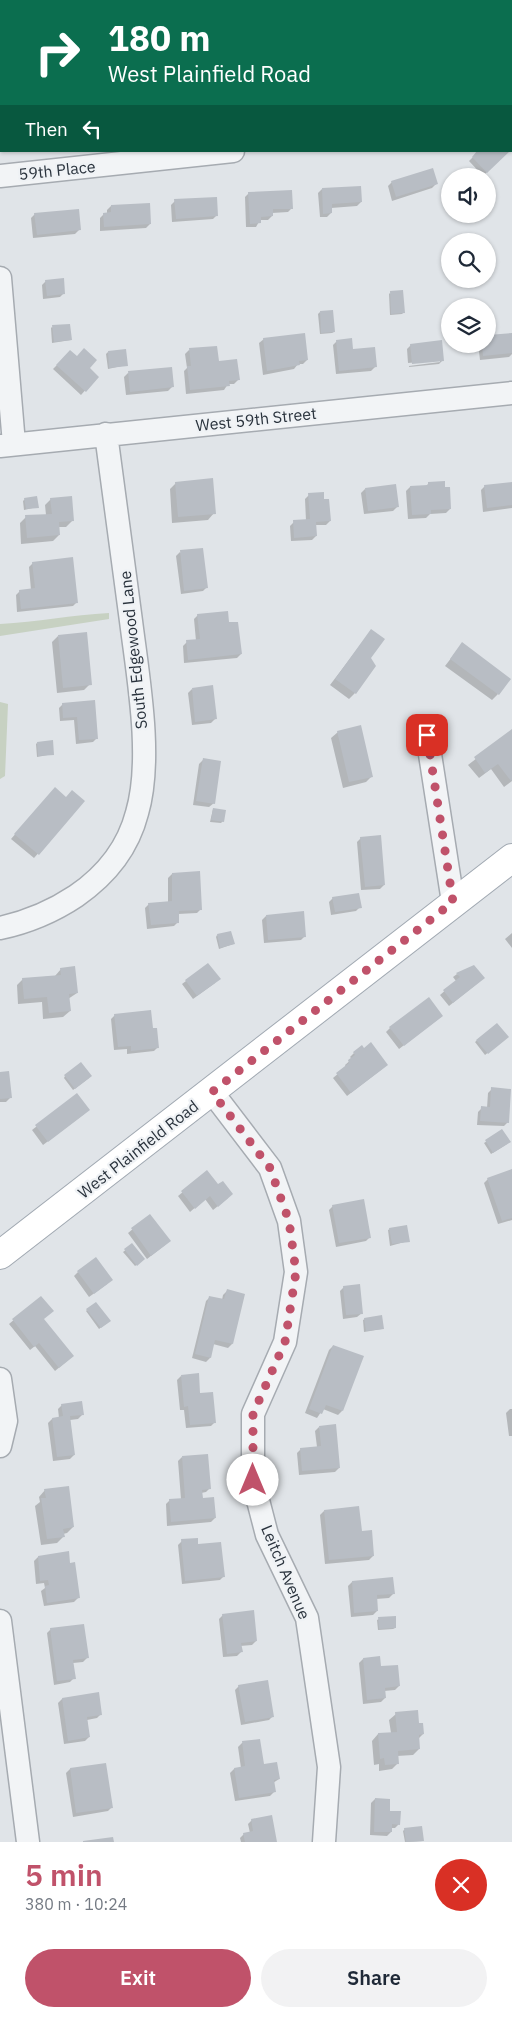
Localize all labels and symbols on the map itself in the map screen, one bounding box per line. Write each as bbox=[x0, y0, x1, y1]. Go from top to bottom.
street label: 59th Place bbox=[18, 156, 97, 184]
street label: West 59th Street bbox=[195, 403, 317, 435]
street label: South Edgewood Lane bbox=[115, 570, 151, 730]
pin bbox=[406, 714, 448, 756]
street label: West Plainfield Road bbox=[74, 1096, 202, 1202]
position arrow bbox=[226, 1453, 278, 1505]
street label: Leitch Avenue bbox=[257, 1522, 315, 1622]

